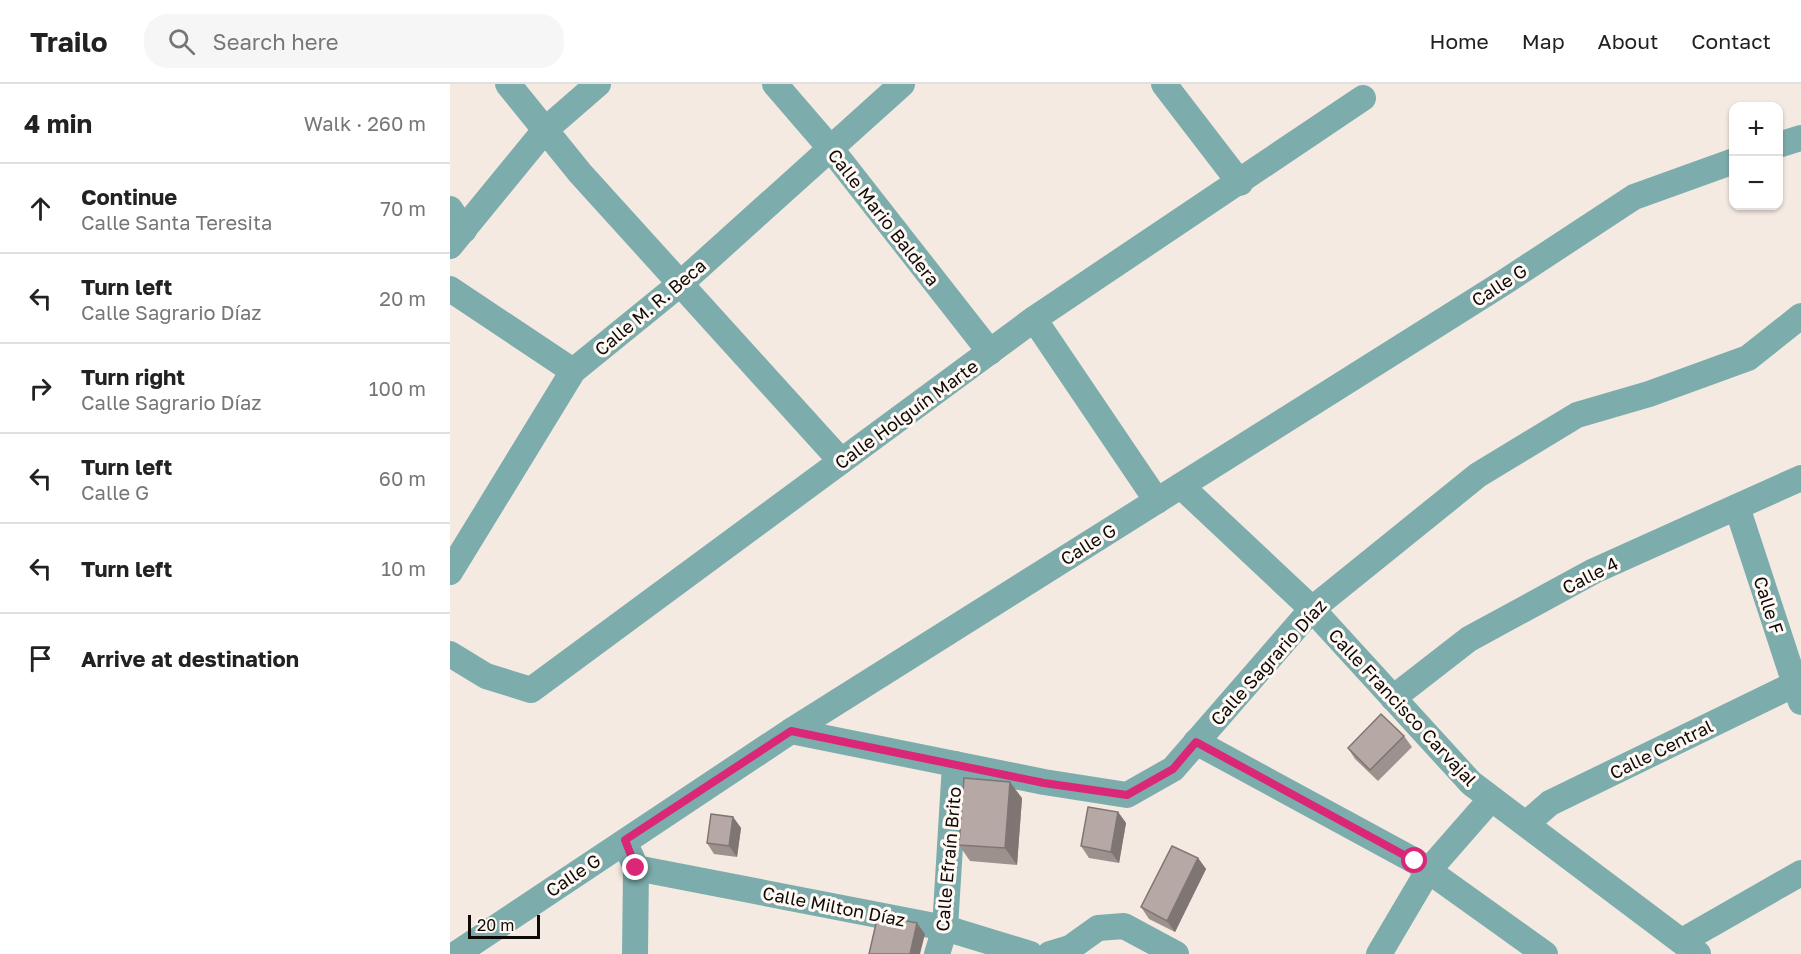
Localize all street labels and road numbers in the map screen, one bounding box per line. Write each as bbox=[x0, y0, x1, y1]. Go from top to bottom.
street label: Calle Mario Baldera bbox=[824, 144, 944, 290]
street label: Calle M. R. Beca bbox=[590, 254, 710, 360]
street label: Calle G bbox=[1467, 259, 1531, 311]
street label: Calle Holguín Marte bbox=[830, 355, 982, 473]
street label: Calle G bbox=[1056, 518, 1120, 570]
street label: Calle 4 bbox=[1558, 552, 1622, 598]
street label: Calle F bbox=[1749, 573, 1789, 637]
street label: Calle Sagrario Díaz bbox=[1205, 594, 1331, 730]
street label: Calle Francisco Carvajal bbox=[1324, 624, 1482, 790]
street label: Calle Central bbox=[1606, 714, 1716, 783]
street label: Calle Efraín Brito bbox=[931, 786, 965, 932]
street label: Calle G bbox=[541, 849, 605, 901]
street label: Calle Milton Díaz bbox=[761, 881, 907, 931]

